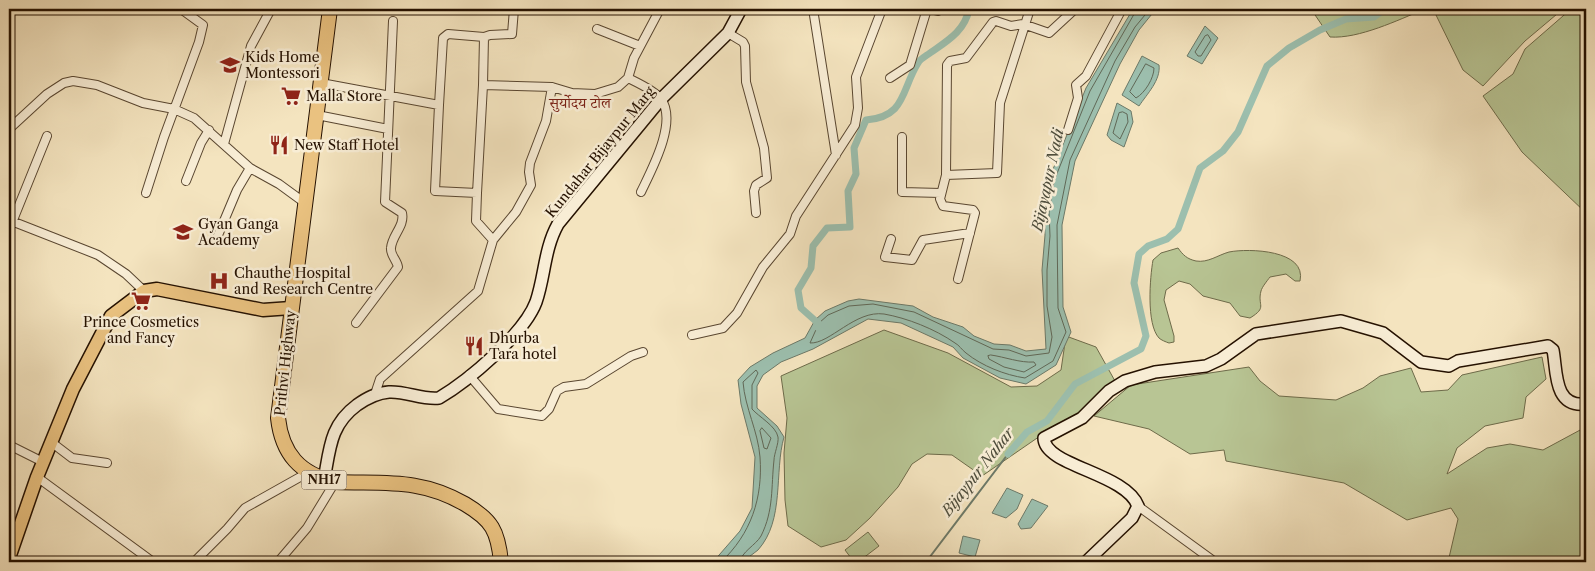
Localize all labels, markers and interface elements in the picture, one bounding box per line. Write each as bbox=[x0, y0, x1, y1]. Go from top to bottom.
place label: Kids Home Montessori bbox=[245, 48, 320, 82]
school or university icon: Kids Home Montessori bbox=[219, 54, 241, 76]
street label: Kundahar Bijaypur Marg bbox=[541, 82, 659, 221]
supermarket icon: Malla Store bbox=[280, 85, 302, 107]
place label: Malla Store bbox=[306, 87, 382, 105]
district label: सुर्योदय टोल bbox=[548, 93, 612, 112]
water label: Bijayapur Nadi bbox=[1027, 125, 1068, 234]
restaurant icon: New Staff Hotel bbox=[268, 134, 290, 156]
place label: New Staff Hotel bbox=[294, 136, 399, 154]
place label: Gyan Ganga Academy bbox=[197, 215, 279, 249]
school or university icon: Gyan Ganga Academy bbox=[172, 221, 194, 243]
place label: Chauthe Hospital and Research Centre bbox=[234, 264, 373, 298]
hospital icon: Chauthe Hospital and Research Centre bbox=[208, 270, 230, 292]
supermarket icon: Prince Cosmetics and Fancy bbox=[130, 290, 152, 312]
street label: Prithvi Highway bbox=[270, 309, 300, 417]
place label: Prince Cosmetics and Fancy bbox=[83, 313, 199, 347]
place label: Dhurba Tara hotel bbox=[489, 329, 557, 363]
restaurant icon: Dhurba Tara hotel bbox=[463, 335, 485, 357]
water label: Bijaypur Nahar bbox=[937, 423, 1019, 520]
road number: NH17 bbox=[302, 470, 346, 490]

